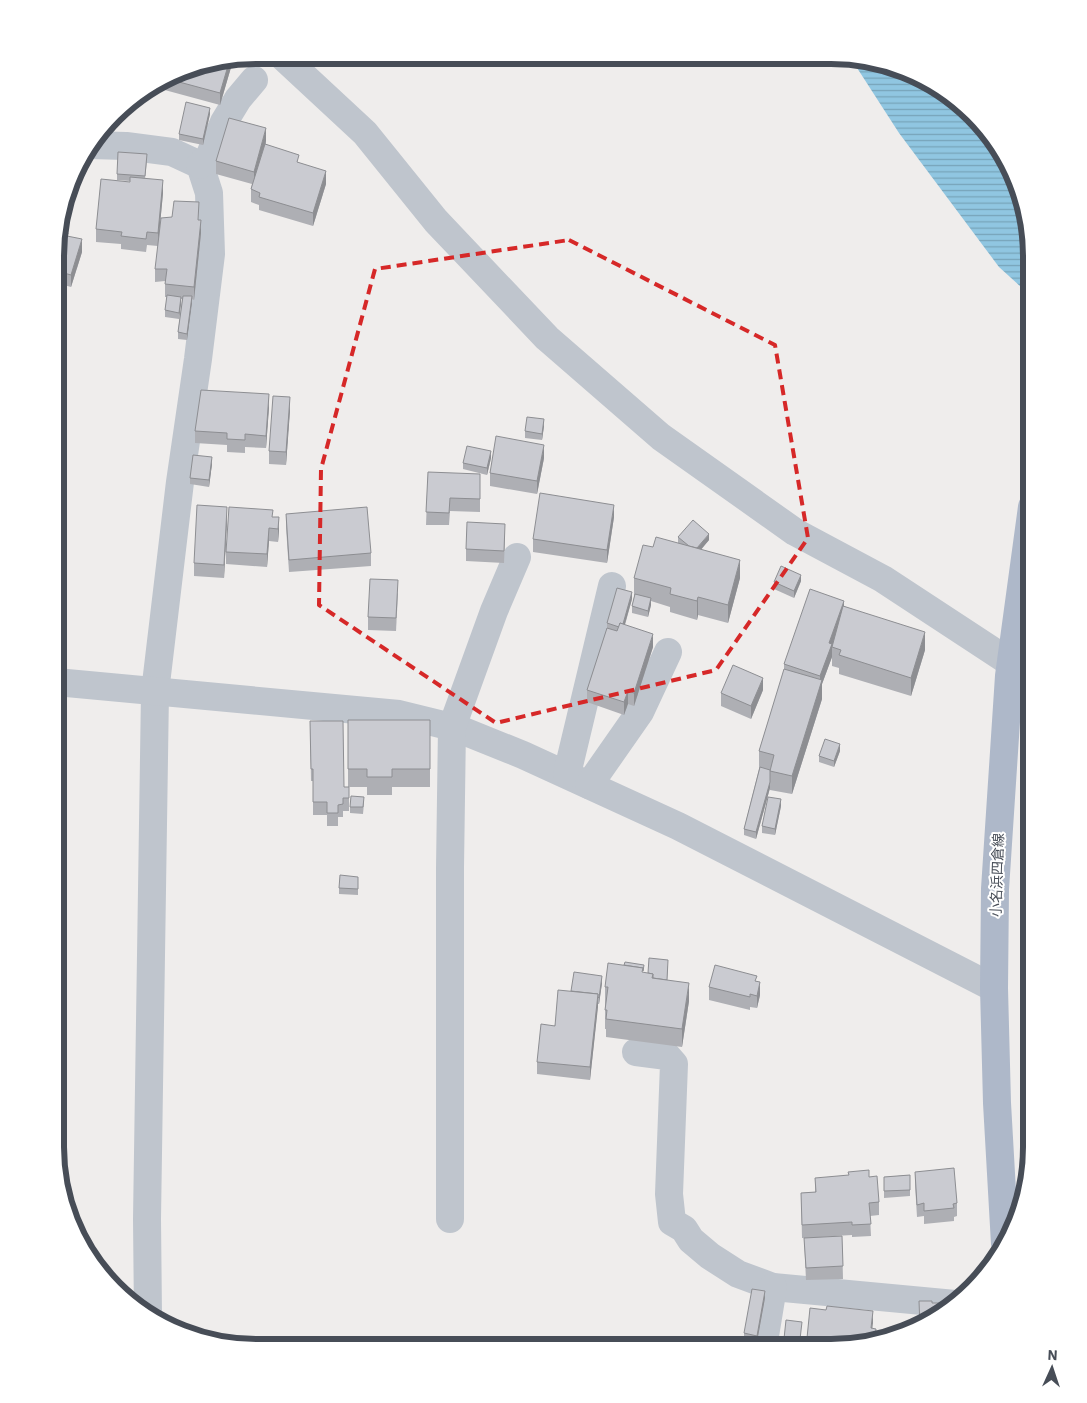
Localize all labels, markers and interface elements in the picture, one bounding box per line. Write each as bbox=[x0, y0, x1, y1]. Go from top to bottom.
street label: 小名浜四倉線 bbox=[987, 833, 1007, 917]
north arrow bbox=[1027, 1343, 1077, 1393]
text: N bbox=[1047, 1346, 1058, 1364]

